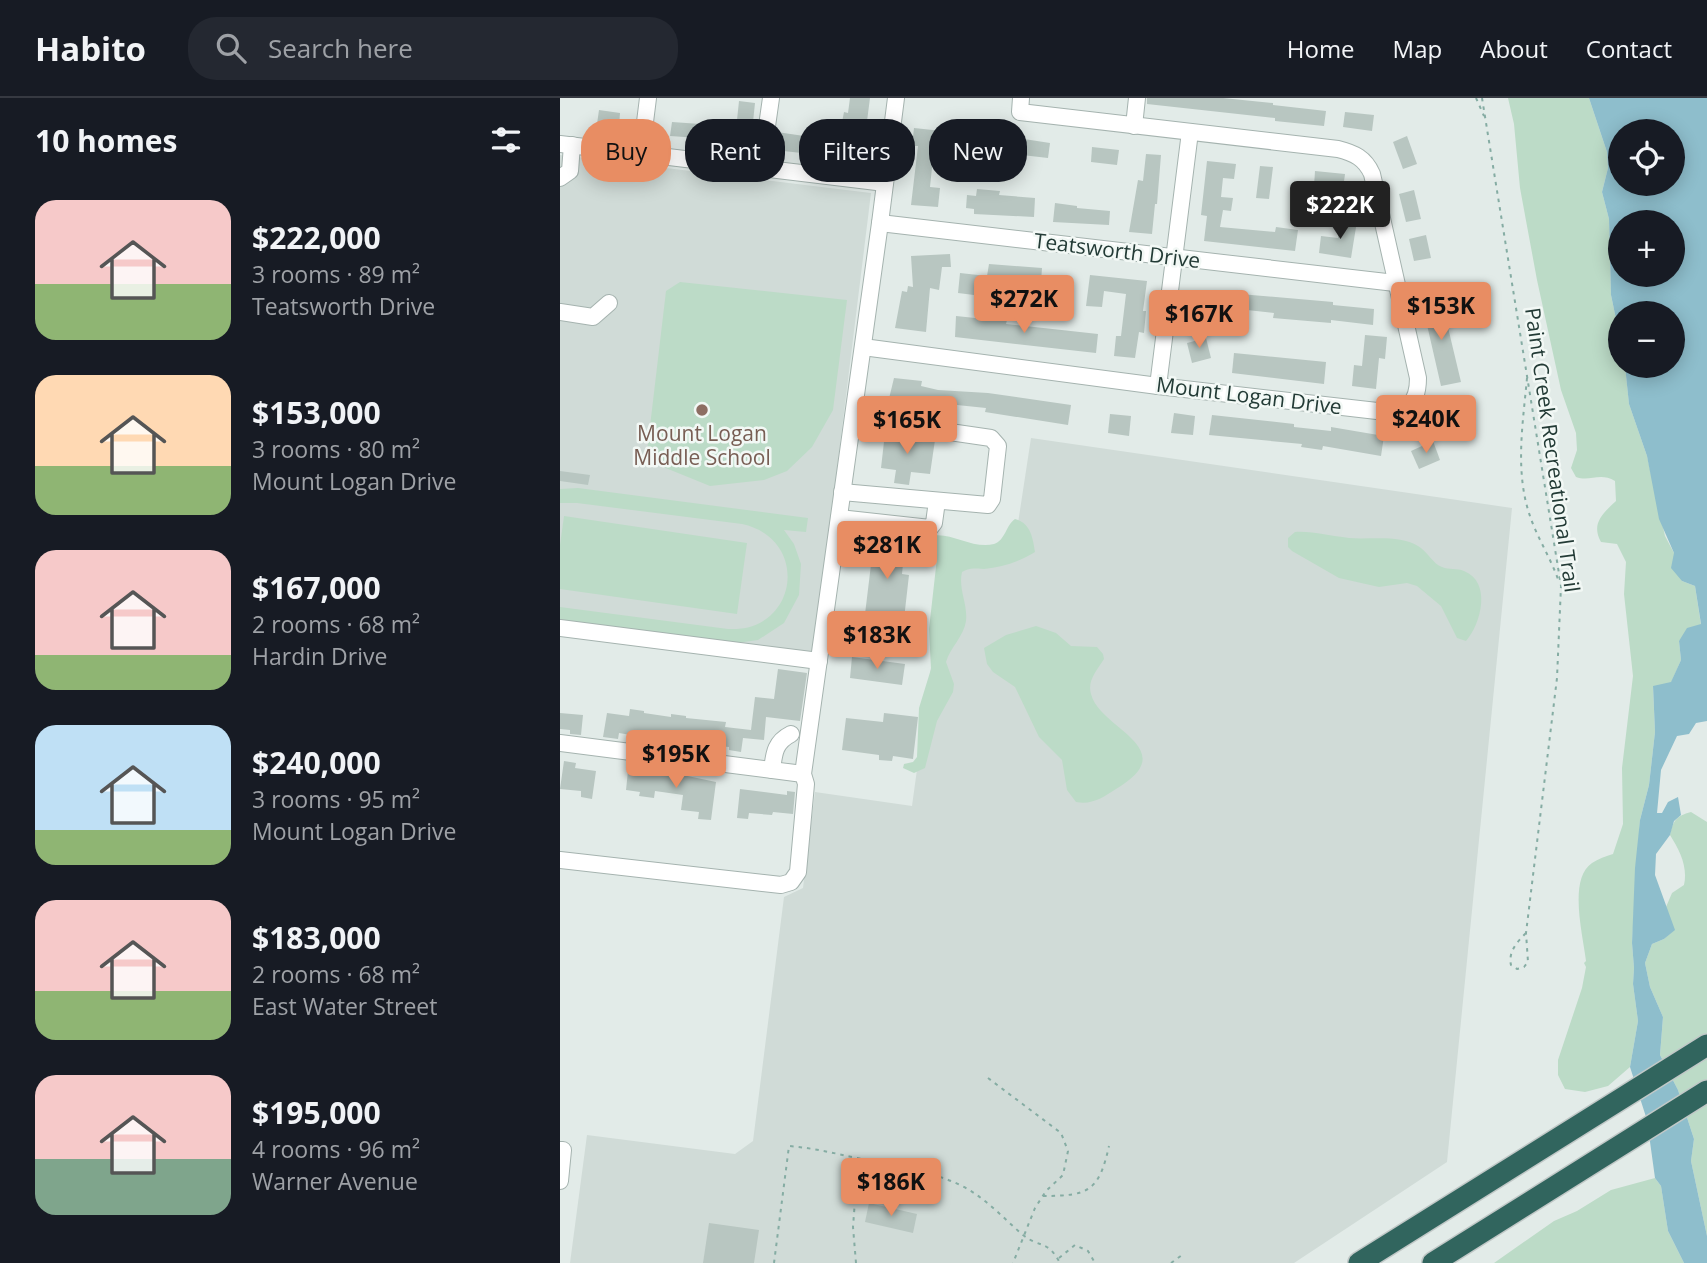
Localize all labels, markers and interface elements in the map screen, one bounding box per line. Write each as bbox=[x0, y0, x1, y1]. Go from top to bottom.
search box bbox=[188, 17, 678, 80]
text: Habito bbox=[35, 26, 146, 71]
icon: search bbox=[212, 29, 250, 67]
text: Search here bbox=[268, 30, 413, 66]
text: Home bbox=[1287, 32, 1355, 65]
text: Map bbox=[1393, 32, 1442, 65]
text: About bbox=[1480, 32, 1548, 65]
text: Contact bbox=[1586, 32, 1672, 65]
chip: Buy bbox=[581, 119, 671, 182]
chip: Rent bbox=[685, 119, 785, 182]
chip: Filters bbox=[799, 119, 915, 182]
chip: New bbox=[929, 119, 1027, 182]
map controls bbox=[1608, 119, 1685, 378]
button: locate bbox=[1608, 119, 1685, 196]
text: 10 homes bbox=[35, 120, 178, 161]
icon: filters bbox=[487, 121, 525, 159]
pin: $222K bbox=[1291, 181, 1389, 241]
text: $222K bbox=[1306, 188, 1374, 220]
button: + bbox=[1608, 210, 1685, 287]
text: $222,000 bbox=[252, 217, 381, 258]
street label: Teatsworth Drive bbox=[1032, 226, 1202, 274]
icon: home bbox=[91, 228, 175, 312]
text: 3 rooms · 89 m² bbox=[252, 258, 420, 290]
pin: $272K bbox=[975, 275, 1073, 335]
text: $272K bbox=[990, 282, 1058, 314]
pin: $153K bbox=[1392, 282, 1490, 342]
text: $153K bbox=[1407, 289, 1475, 321]
text: Teatsworth Drive bbox=[252, 290, 435, 322]
pin: $167K bbox=[1150, 290, 1248, 350]
text: $167K bbox=[1165, 297, 1233, 329]
button: − bbox=[1608, 301, 1685, 378]
street label: Paint Creek Recreational Trail bbox=[1519, 306, 1587, 594]
street label: Mount Logan Drive bbox=[1155, 370, 1343, 420]
text: $153,000 bbox=[252, 392, 381, 433]
pin: $165K bbox=[858, 396, 956, 456]
pin: $240K bbox=[1377, 396, 1475, 455]
marker: Mount Logan Middle School bbox=[694, 402, 710, 418]
text: $240K bbox=[1392, 402, 1460, 434]
icon: home bbox=[91, 403, 175, 487]
text: $165K bbox=[873, 403, 941, 435]
place label: Mount Logan Middle School bbox=[633, 419, 771, 471]
text: 3 rooms · 80 m² bbox=[252, 433, 420, 465]
text: Mount Logan Drive bbox=[252, 465, 456, 497]
pin: $281K bbox=[838, 522, 936, 581]
text: $281K bbox=[853, 528, 921, 560]
text: $167,000 bbox=[252, 567, 381, 608]
icon: home bbox=[91, 578, 175, 662]
text: 2 rooms · 68 m² bbox=[252, 608, 420, 640]
pin: $183K bbox=[828, 612, 926, 671]
text: $183K bbox=[843, 618, 911, 650]
text: Hardin Drive bbox=[252, 640, 387, 672]
pin: $195K bbox=[627, 730, 725, 790]
text: $195K bbox=[642, 737, 710, 769]
text: $240,000 bbox=[252, 742, 381, 783]
icon: home bbox=[91, 753, 175, 837]
text: 3 rooms · 95 m² bbox=[252, 783, 420, 815]
text: Mount Logan Drive bbox=[252, 815, 456, 847]
text: $183,000 bbox=[252, 917, 381, 958]
icon: home bbox=[91, 928, 175, 1012]
text: 2 rooms · 68 m² bbox=[252, 958, 420, 990]
text: East Water Street bbox=[252, 990, 437, 1022]
text: $195,000 bbox=[252, 1092, 381, 1133]
icon: home bbox=[91, 1103, 175, 1187]
text: 4 rooms · 96 m² bbox=[252, 1133, 420, 1165]
pin: $186K bbox=[842, 1158, 940, 1218]
text: Warner Avenue bbox=[252, 1165, 418, 1197]
text: $186K bbox=[857, 1165, 925, 1197]

